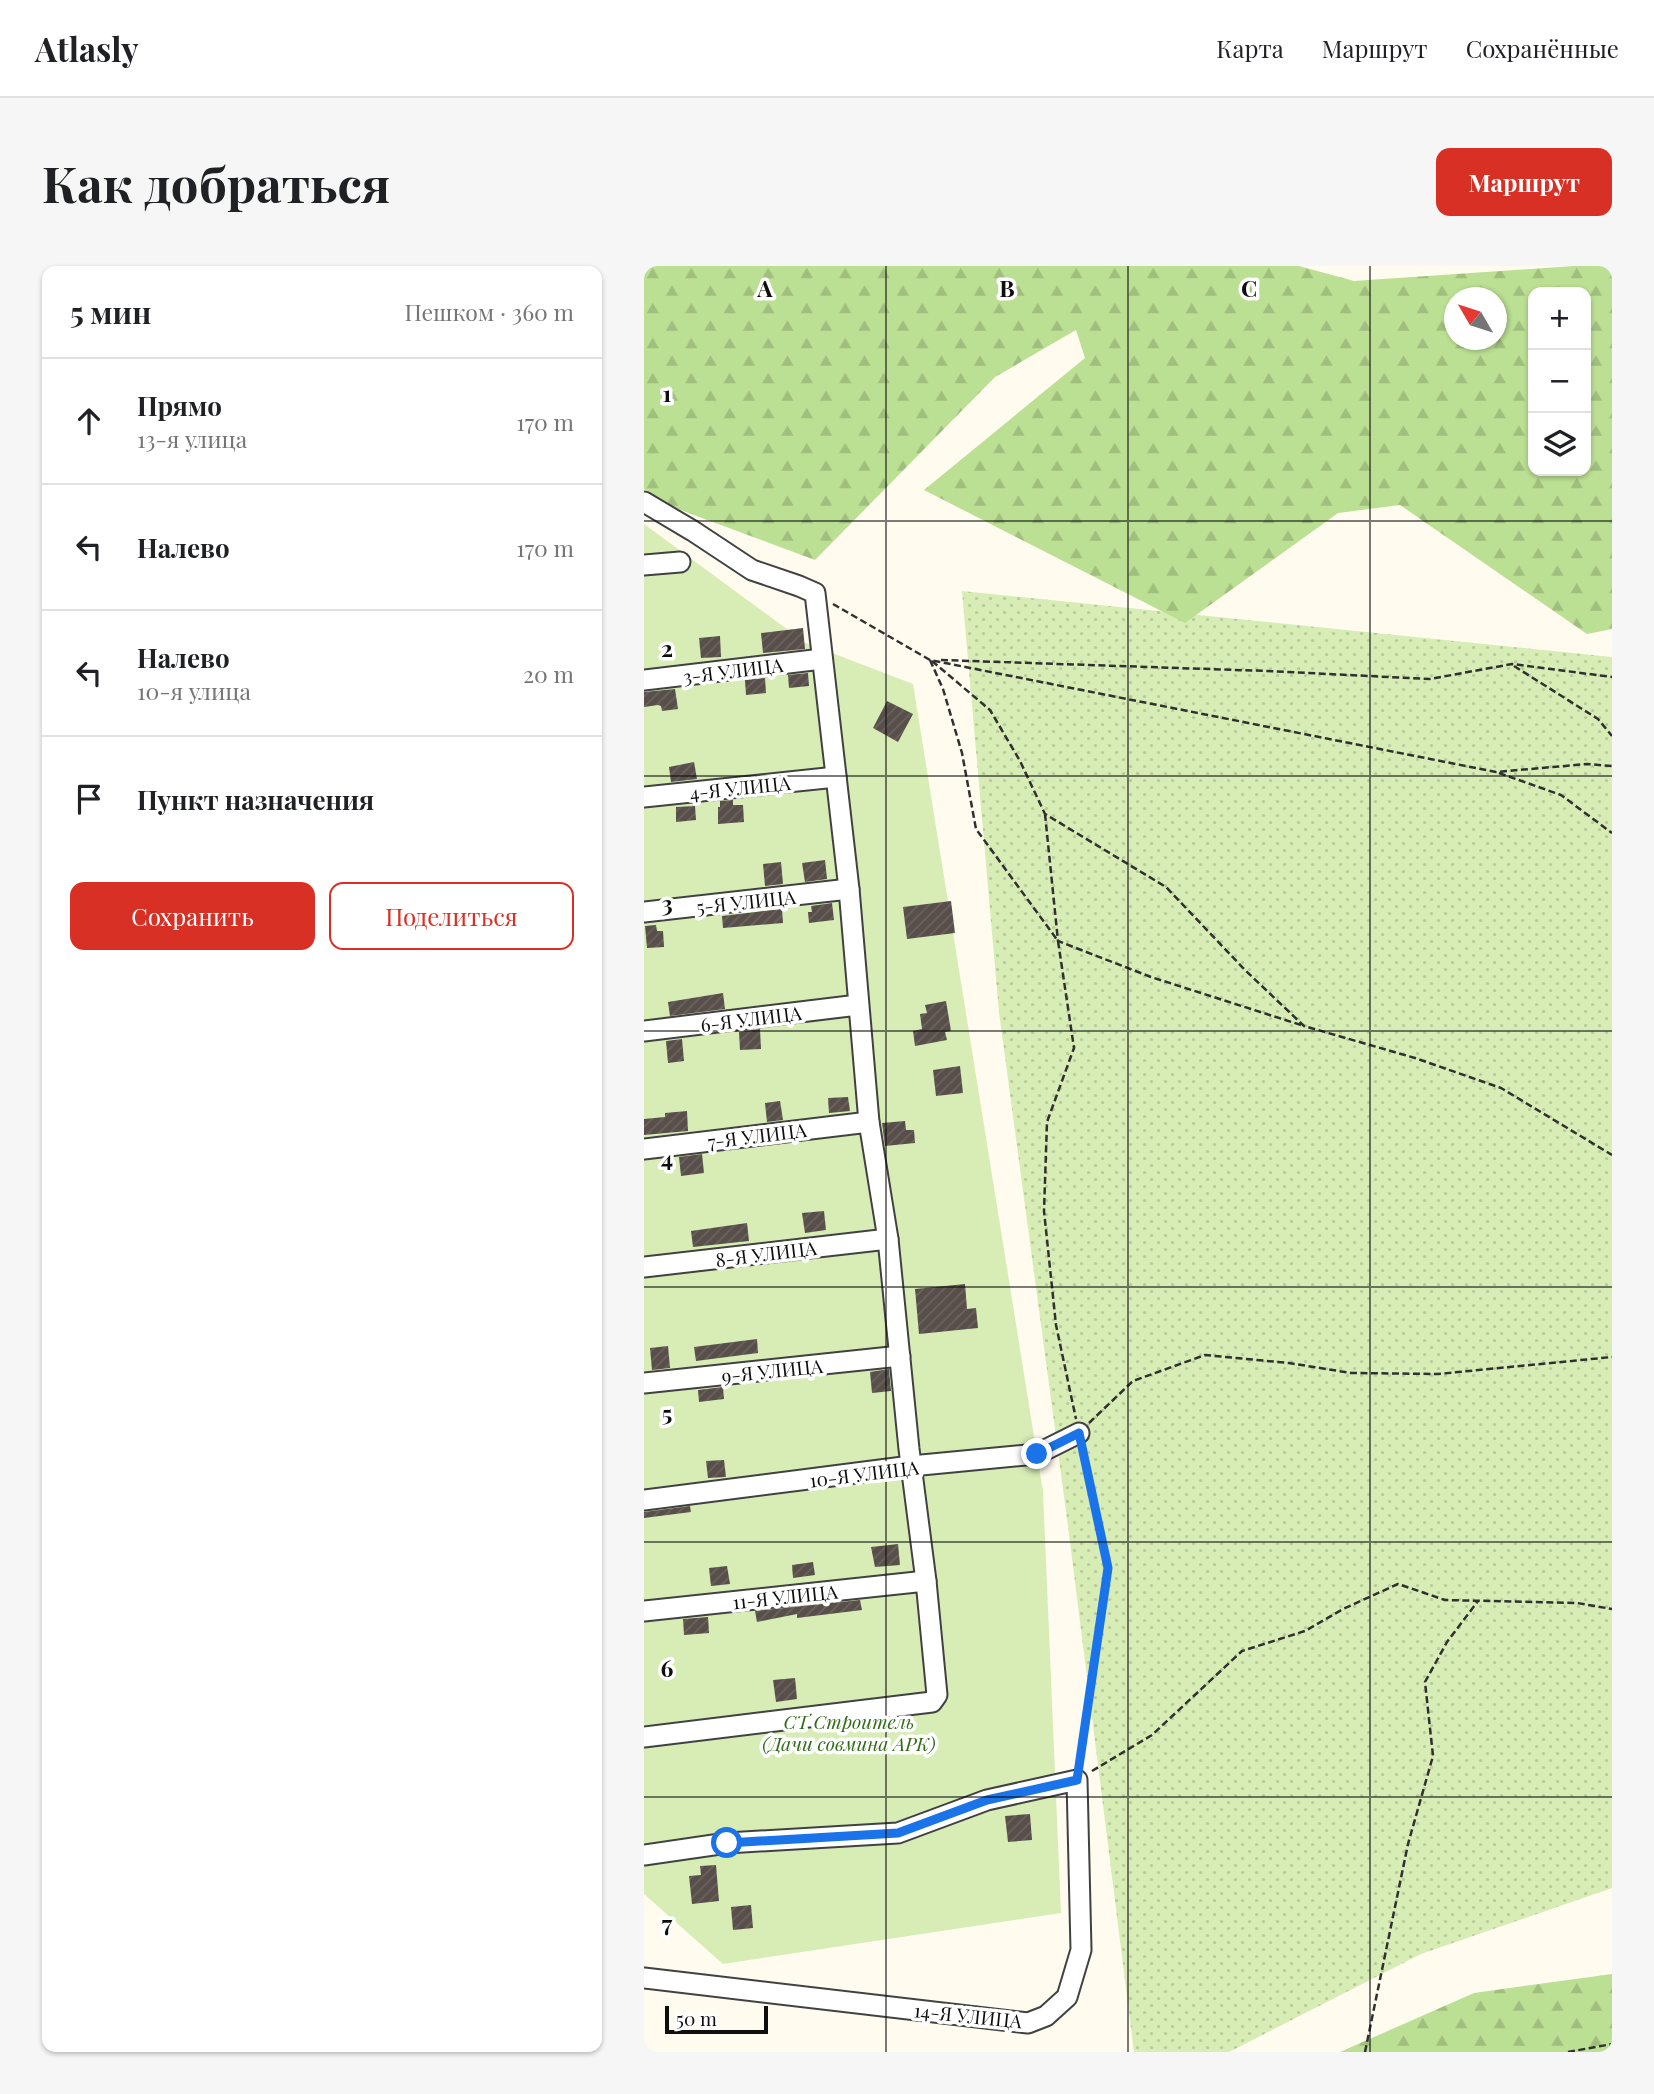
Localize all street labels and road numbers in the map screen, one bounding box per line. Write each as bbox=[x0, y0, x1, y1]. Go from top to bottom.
street label: 3-Я УЛИЦА bbox=[682, 651, 785, 689]
street label: 4-Я УЛИЦА bbox=[688, 769, 793, 805]
street label: 5-Я УЛИЦА bbox=[695, 883, 798, 919]
street label: 6-Я УЛИЦА bbox=[699, 999, 804, 1037]
street label: 7-Я УЛИЦА bbox=[706, 1116, 809, 1154]
street label: 8-Я УЛИЦА bbox=[714, 1234, 819, 1272]
street label: 9-Я УЛИЦА bbox=[720, 1352, 825, 1388]
street label: 10-Я УЛИЦА bbox=[808, 1453, 921, 1493]
street label: 11-Я УЛИЦА bbox=[731, 1577, 840, 1614]
street label: 14-Я УЛИЦА bbox=[913, 1996, 1024, 2034]

